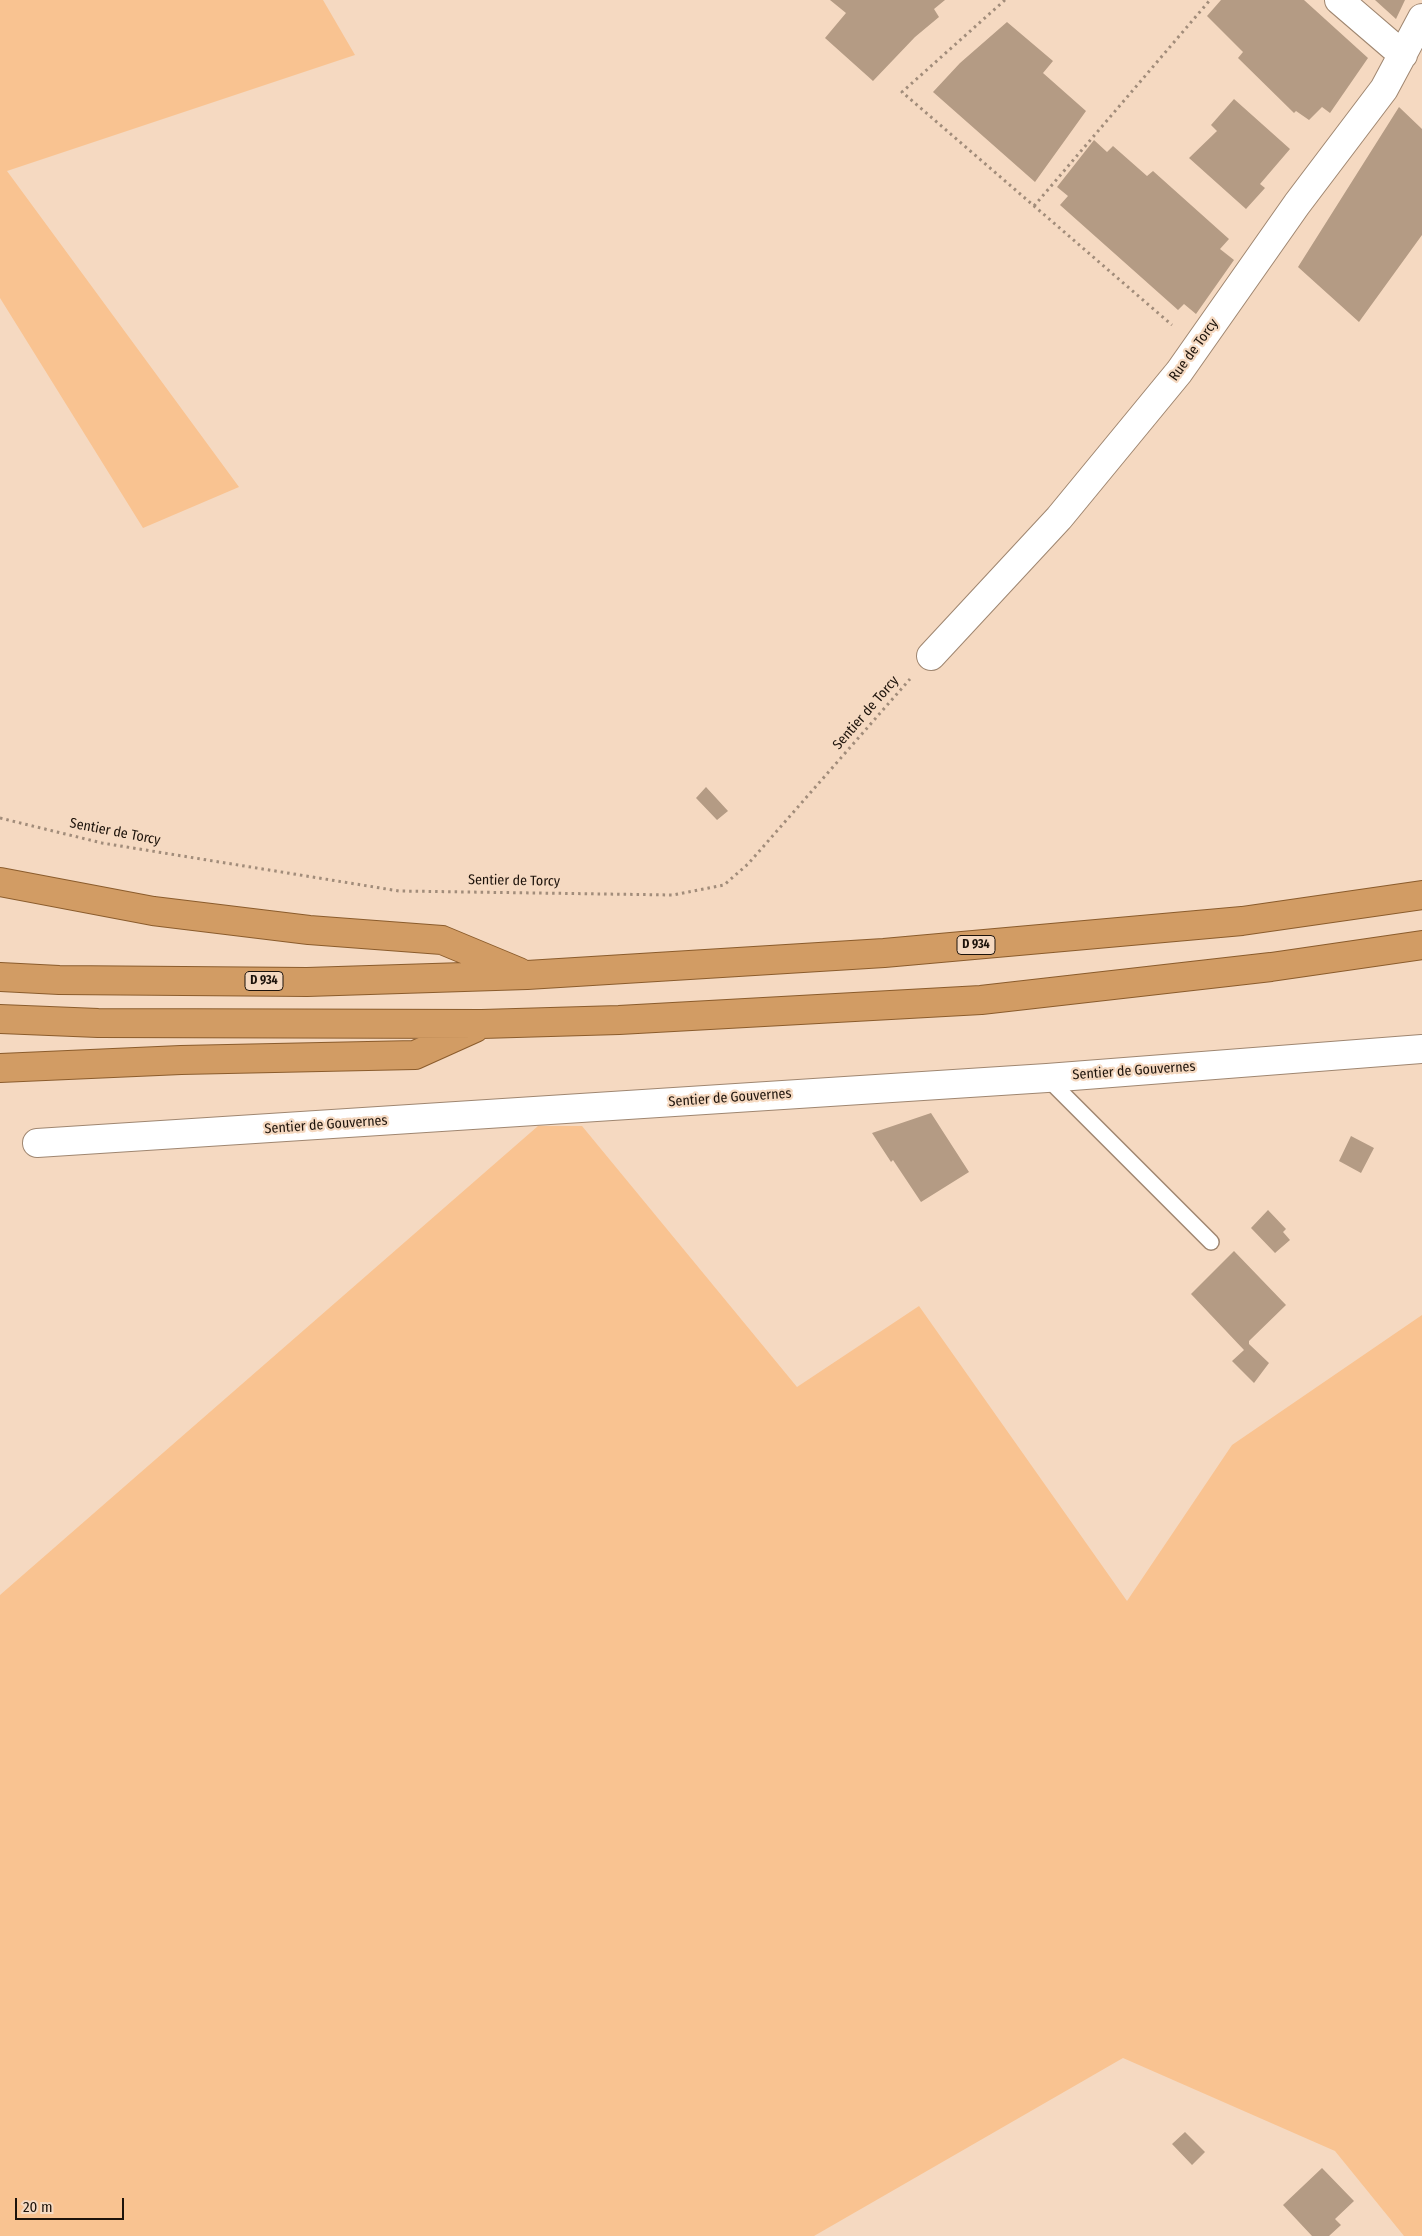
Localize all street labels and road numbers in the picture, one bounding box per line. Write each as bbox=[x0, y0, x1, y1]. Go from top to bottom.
street label: Rue de Torcy bbox=[1166, 316, 1222, 384]
street label: Sentier de Torcy bbox=[829, 673, 903, 753]
street label: Sentier de Torcy bbox=[68, 815, 162, 849]
street label: Sentier de Torcy bbox=[468, 872, 560, 890]
road number: D 934 bbox=[957, 936, 995, 954]
road number: D 934 bbox=[245, 971, 283, 990]
street label: Sentier de Gouvernes bbox=[1072, 1058, 1196, 1084]
street label: Sentier de Gouvernes bbox=[668, 1085, 792, 1111]
street label: Sentier de Gouvernes bbox=[264, 1112, 388, 1138]

